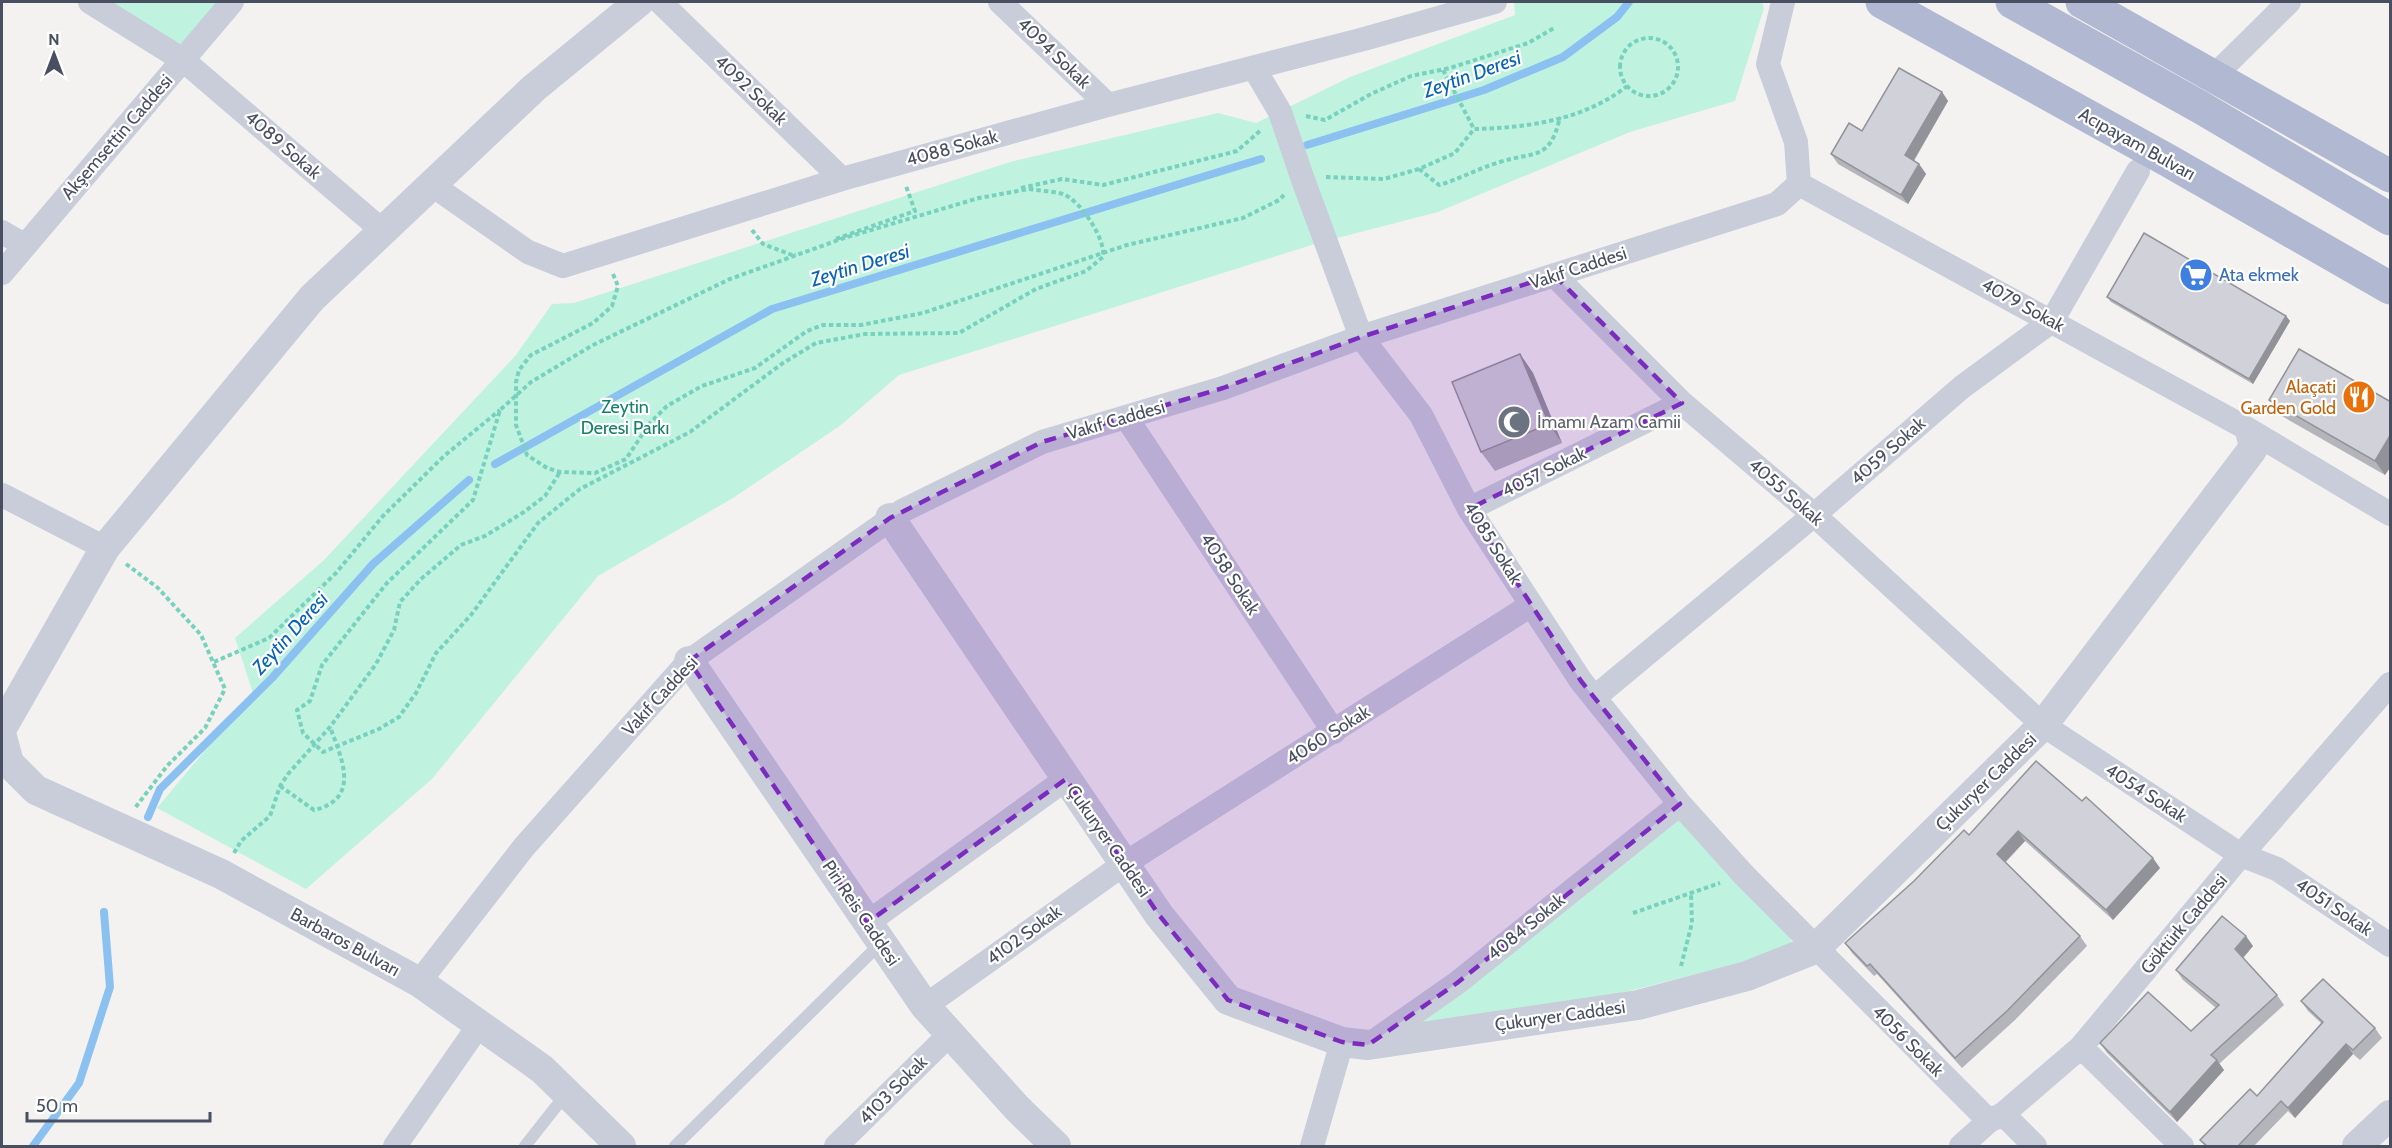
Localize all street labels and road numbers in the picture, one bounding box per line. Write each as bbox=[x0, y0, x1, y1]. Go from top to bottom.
street label: 4094 Sokak bbox=[1013, 13, 1096, 94]
street label: 4092 Sokak bbox=[710, 50, 792, 130]
street label: Akşemsettin Caddesi bbox=[57, 70, 177, 204]
street label: Acıpayam Bulvarı bbox=[2075, 103, 2199, 185]
street label: 4089 Sokak bbox=[241, 106, 326, 184]
street label: 4088 Sokak bbox=[904, 125, 1001, 171]
street label: Vakıf Caddesi bbox=[1527, 242, 1629, 294]
street label: 4079 Sokak bbox=[1978, 273, 2069, 337]
street label: Vakıf Caddesi bbox=[1064, 396, 1168, 444]
street label: 4059 Sokak bbox=[1846, 412, 1931, 490]
street label: 4057 Sokak bbox=[1498, 442, 1591, 502]
street label: 4055 Sokak bbox=[1744, 454, 1828, 531]
street label: 4085 Sokak bbox=[1459, 498, 1527, 589]
street label: 4058 Sokak bbox=[1196, 529, 1265, 620]
street label: Vakıf Caddesi bbox=[618, 652, 702, 740]
street label: 4060 Sokak bbox=[1282, 700, 1375, 769]
street label: Çukuryer Caddesi bbox=[1931, 728, 2041, 836]
street label: 4054 Sokak bbox=[2101, 759, 2191, 828]
street label: Çukuryer Caddesi bbox=[1062, 781, 1156, 901]
street label: Piri Reis Caddesi bbox=[818, 856, 904, 970]
street label: Göktürk Caddesi bbox=[2136, 870, 2232, 978]
street label: 4051 Sokak bbox=[2291, 873, 2377, 941]
street label: 4084 Sokak bbox=[1483, 888, 1570, 965]
street label: 4102 Sokak bbox=[982, 900, 1067, 970]
street label: Barbaros Bulvarı bbox=[286, 903, 404, 981]
street label: Çukuryer Caddesi bbox=[1493, 996, 1627, 1036]
street label: 4056 Sokak bbox=[1868, 1001, 1949, 1082]
street label: 4103 Sokak bbox=[854, 1051, 932, 1129]

